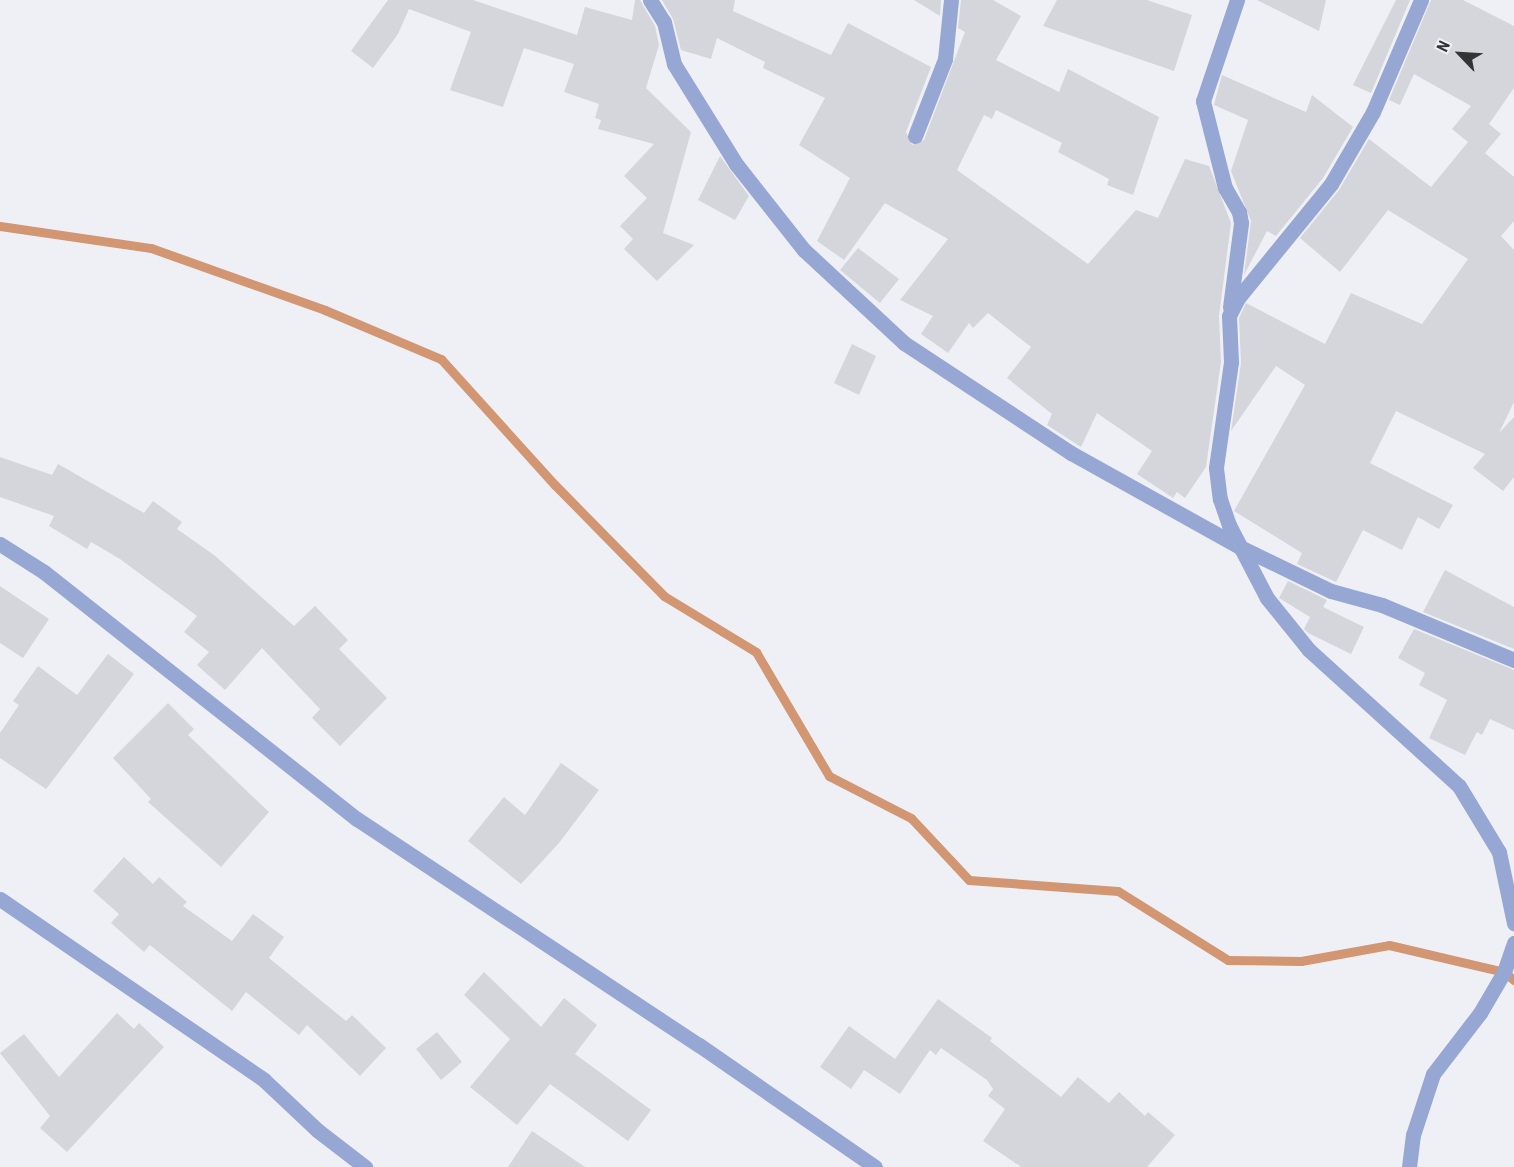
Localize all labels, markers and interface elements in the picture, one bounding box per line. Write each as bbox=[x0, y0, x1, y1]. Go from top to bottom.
north arrow bbox=[1430, 24, 1490, 84]
text: N bbox=[1433, 38, 1454, 55]

